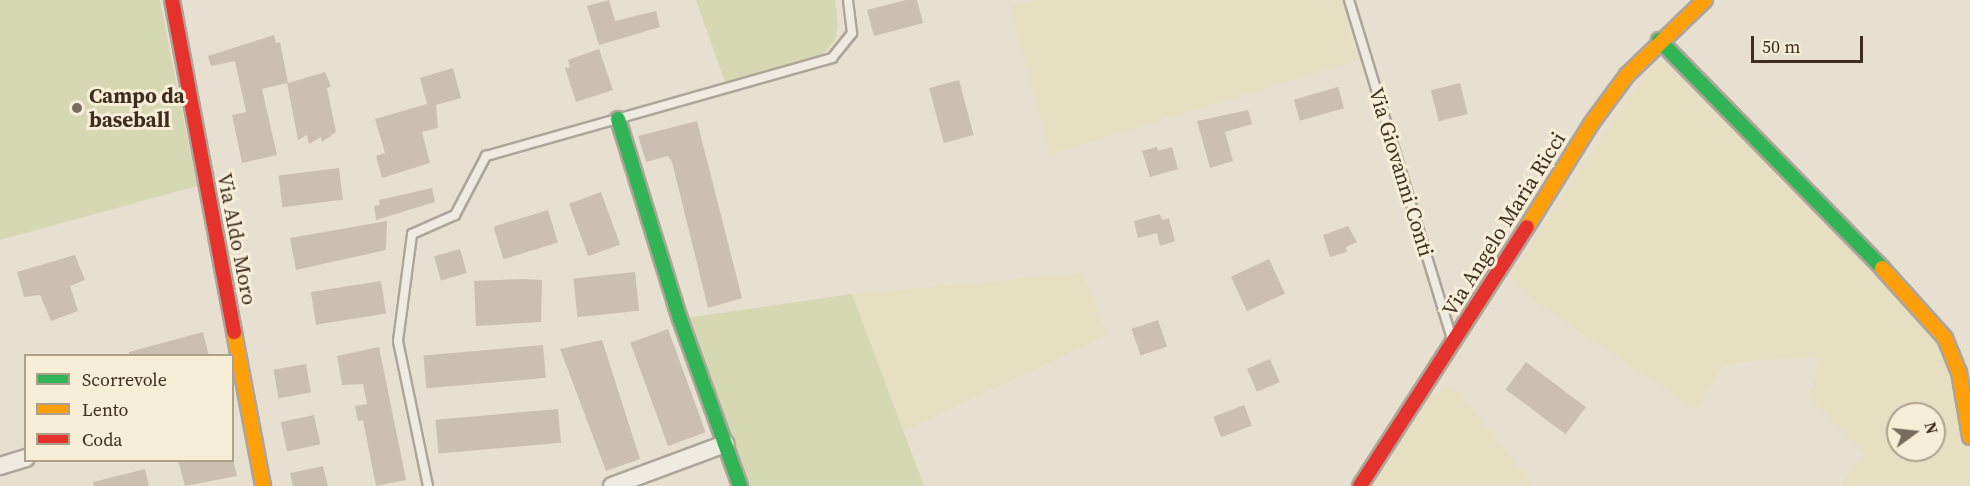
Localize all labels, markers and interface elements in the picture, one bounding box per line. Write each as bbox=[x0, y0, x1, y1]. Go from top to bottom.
scale bar bbox=[1754, 24, 1866, 62]
text: 50 m bbox=[1762, 34, 1800, 59]
place label: Campo da baseball bbox=[89, 83, 185, 133]
street label: Via Giovanni Conti bbox=[1363, 84, 1439, 260]
marker: Campo da baseball bbox=[70, 101, 84, 115]
street label: Via Angelo Maria Ricci bbox=[1437, 127, 1571, 321]
street label: Via Aldo Moro bbox=[212, 171, 262, 307]
legend bbox=[24, 354, 234, 462]
text: Scorrevole bbox=[82, 367, 167, 392]
text: Lento bbox=[82, 397, 128, 422]
north arrow bbox=[1886, 402, 1946, 462]
text: N bbox=[1919, 419, 1944, 436]
text: Coda bbox=[82, 427, 122, 452]

